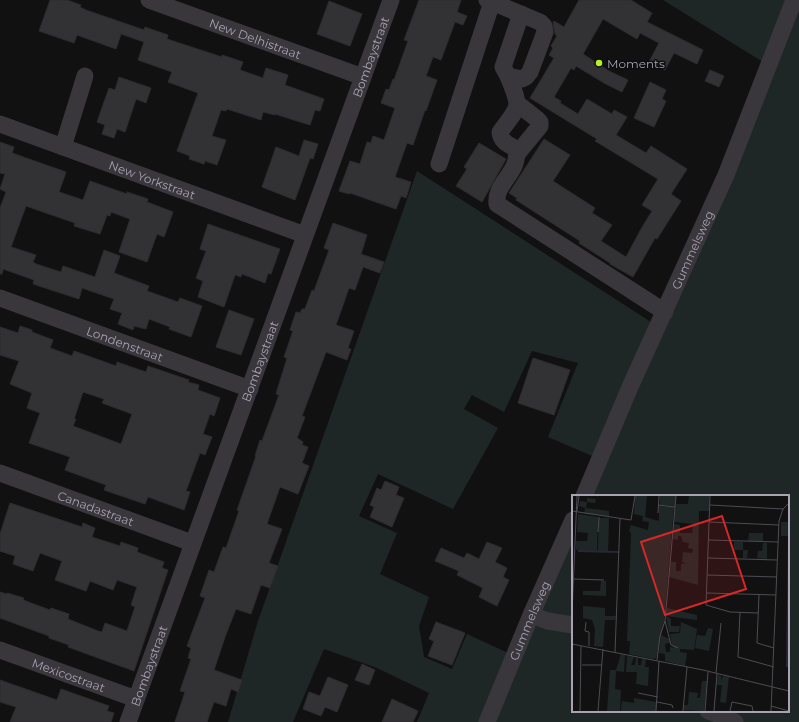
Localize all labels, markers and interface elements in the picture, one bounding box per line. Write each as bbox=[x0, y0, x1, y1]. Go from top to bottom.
street label: Bombaystraat bbox=[349, 14, 392, 99]
street label: New Delhistraat bbox=[207, 15, 303, 62]
place label: Moments bbox=[607, 56, 665, 71]
marker: Moments bbox=[594, 58, 604, 68]
street label: New Yorkstraat bbox=[107, 157, 198, 202]
street label: Gummelsweg bbox=[668, 208, 717, 292]
street label: Bombaystraat bbox=[238, 319, 281, 404]
street label: Londenstraat bbox=[85, 323, 165, 364]
street label: Canadastraat bbox=[56, 487, 136, 529]
inset map bbox=[572, 495, 789, 712]
street label: Gummelsweg bbox=[506, 578, 553, 662]
street label: Bombaystraat bbox=[127, 623, 170, 708]
street label: Mexicostraat bbox=[30, 655, 107, 695]

